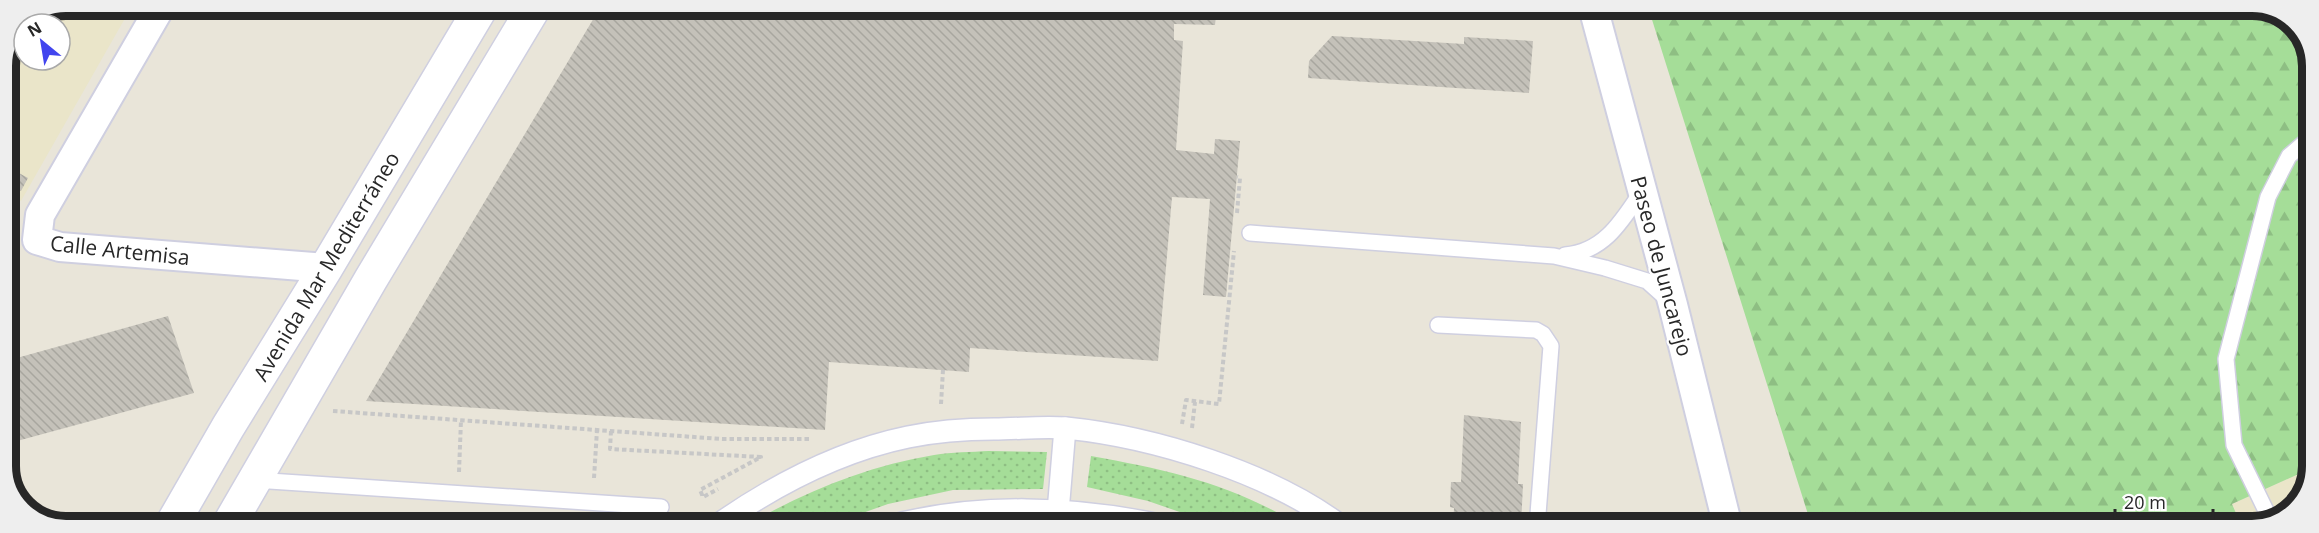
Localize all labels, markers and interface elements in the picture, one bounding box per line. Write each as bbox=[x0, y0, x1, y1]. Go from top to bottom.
north arrow bbox=[12, 12, 72, 72]
text: N bbox=[23, 16, 46, 42]
street label: Avenida Mar Mediterráneo bbox=[246, 146, 406, 386]
street label: Paseo de Juncarejo bbox=[1624, 173, 1700, 359]
street label: Calle Artemisa bbox=[49, 229, 191, 271]
scale bar bbox=[2115, 482, 2212, 520]
text: 20 m bbox=[2124, 490, 2166, 514]

